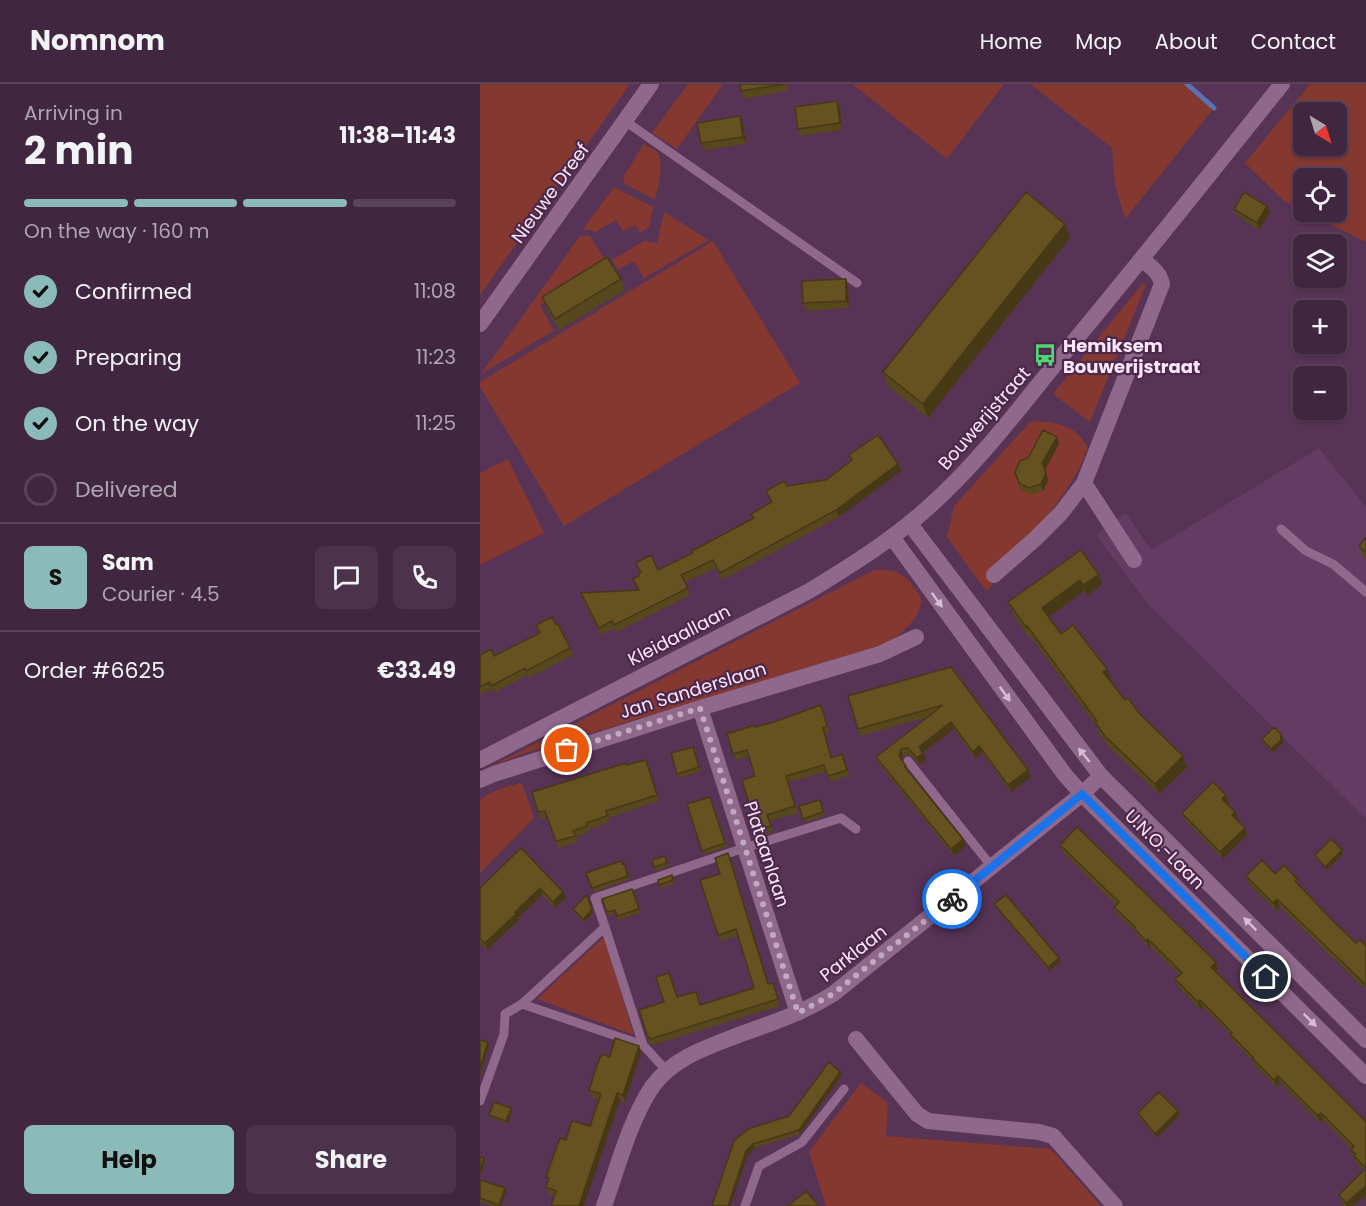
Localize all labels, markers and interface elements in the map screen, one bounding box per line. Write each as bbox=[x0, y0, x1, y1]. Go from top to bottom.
text: Nomnom bbox=[30, 21, 165, 60]
text: Home bbox=[980, 27, 1042, 56]
text: Map bbox=[1075, 27, 1122, 56]
text: About bbox=[1155, 27, 1218, 56]
text: Contact bbox=[1251, 27, 1336, 56]
text: Arriving in bbox=[24, 99, 123, 127]
north arrow bbox=[1293, 102, 1347, 156]
map controls bbox=[1293, 102, 1347, 420]
text: 11:38–11:43 bbox=[339, 120, 456, 151]
text: 2 min bbox=[24, 123, 134, 178]
street label: Nieuwe Dreef bbox=[505, 138, 595, 248]
button: locate bbox=[1293, 168, 1347, 222]
text: On the way · 160 m bbox=[24, 217, 209, 245]
button: layers bbox=[1293, 234, 1347, 288]
icon: check bbox=[24, 275, 57, 308]
text: Confirmed bbox=[75, 276, 192, 307]
text: 11:08 bbox=[414, 277, 456, 305]
button: + bbox=[1293, 300, 1347, 354]
place label: Hemiksem Bouwerijstraat bbox=[1063, 333, 1200, 379]
icon: check bbox=[24, 341, 57, 374]
text: Preparing bbox=[75, 342, 182, 373]
bus stop icon: Hemiksem Bouwerijstraat bbox=[1032, 342, 1058, 368]
text: 11:23 bbox=[416, 343, 456, 371]
street label: Bouwerijstraat bbox=[932, 361, 1036, 475]
button: − bbox=[1293, 366, 1347, 420]
icon: check bbox=[24, 407, 57, 440]
text: On the way bbox=[75, 408, 199, 439]
text: 11:25 bbox=[415, 409, 456, 437]
text: Delivered bbox=[75, 474, 178, 505]
button: chat bbox=[315, 546, 378, 609]
button: phone bbox=[393, 546, 456, 609]
text: Sam bbox=[102, 547, 154, 578]
text: S bbox=[49, 562, 62, 593]
text: Courier · 4.5 bbox=[102, 580, 220, 608]
one-way arrow bbox=[931, 591, 943, 607]
street label: Kleidaallaan bbox=[623, 598, 735, 672]
text: Order #6625 bbox=[24, 655, 165, 686]
text: €33.49 bbox=[377, 655, 456, 686]
street label: Jan Sanderslaan bbox=[617, 656, 769, 724]
one-way arrow bbox=[999, 686, 1011, 701]
pin bbox=[541, 724, 592, 775]
icon: bag bbox=[550, 733, 583, 766]
one-way arrow bbox=[1078, 747, 1091, 763]
street label: Plataanlaan bbox=[738, 798, 796, 910]
street label: U.N.O.-Laan bbox=[1119, 803, 1211, 895]
courier bbox=[922, 869, 982, 929]
icon: bike bbox=[936, 883, 969, 916]
one-way arrow bbox=[1243, 917, 1257, 932]
street label: Parklaan bbox=[814, 919, 892, 987]
pin bbox=[1240, 951, 1291, 1002]
icon: home bbox=[1249, 960, 1282, 993]
one-way arrow bbox=[1302, 1013, 1316, 1027]
button: Help bbox=[24, 1125, 234, 1194]
button: Share bbox=[246, 1125, 456, 1194]

